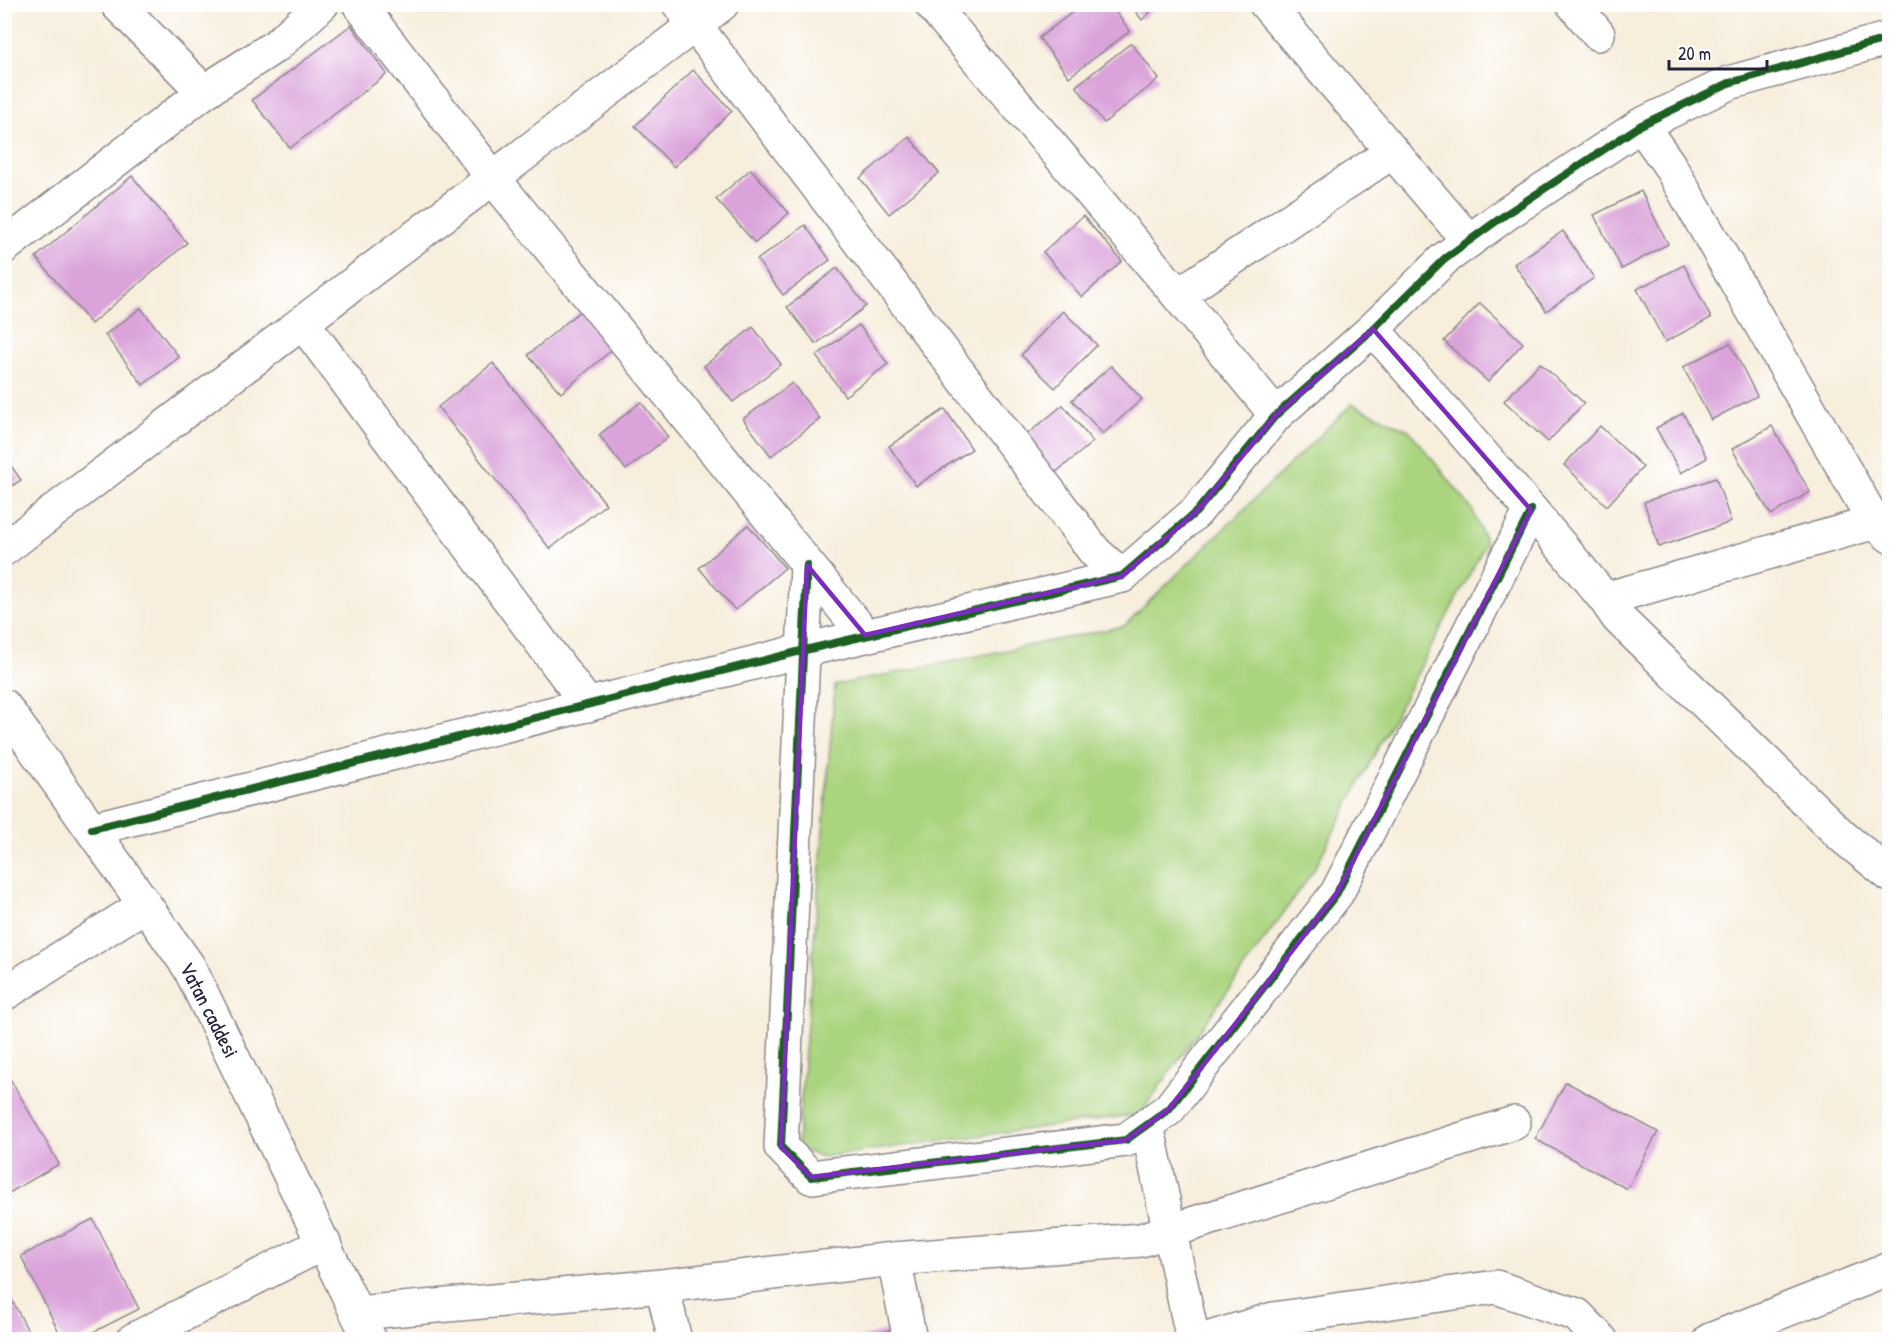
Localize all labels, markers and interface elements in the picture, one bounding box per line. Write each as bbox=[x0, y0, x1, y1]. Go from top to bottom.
scale bar bbox=[1669, 33, 1766, 71]
text: 20 m bbox=[1678, 41, 1711, 66]
street label: Vatan caddesi bbox=[173, 957, 246, 1063]

